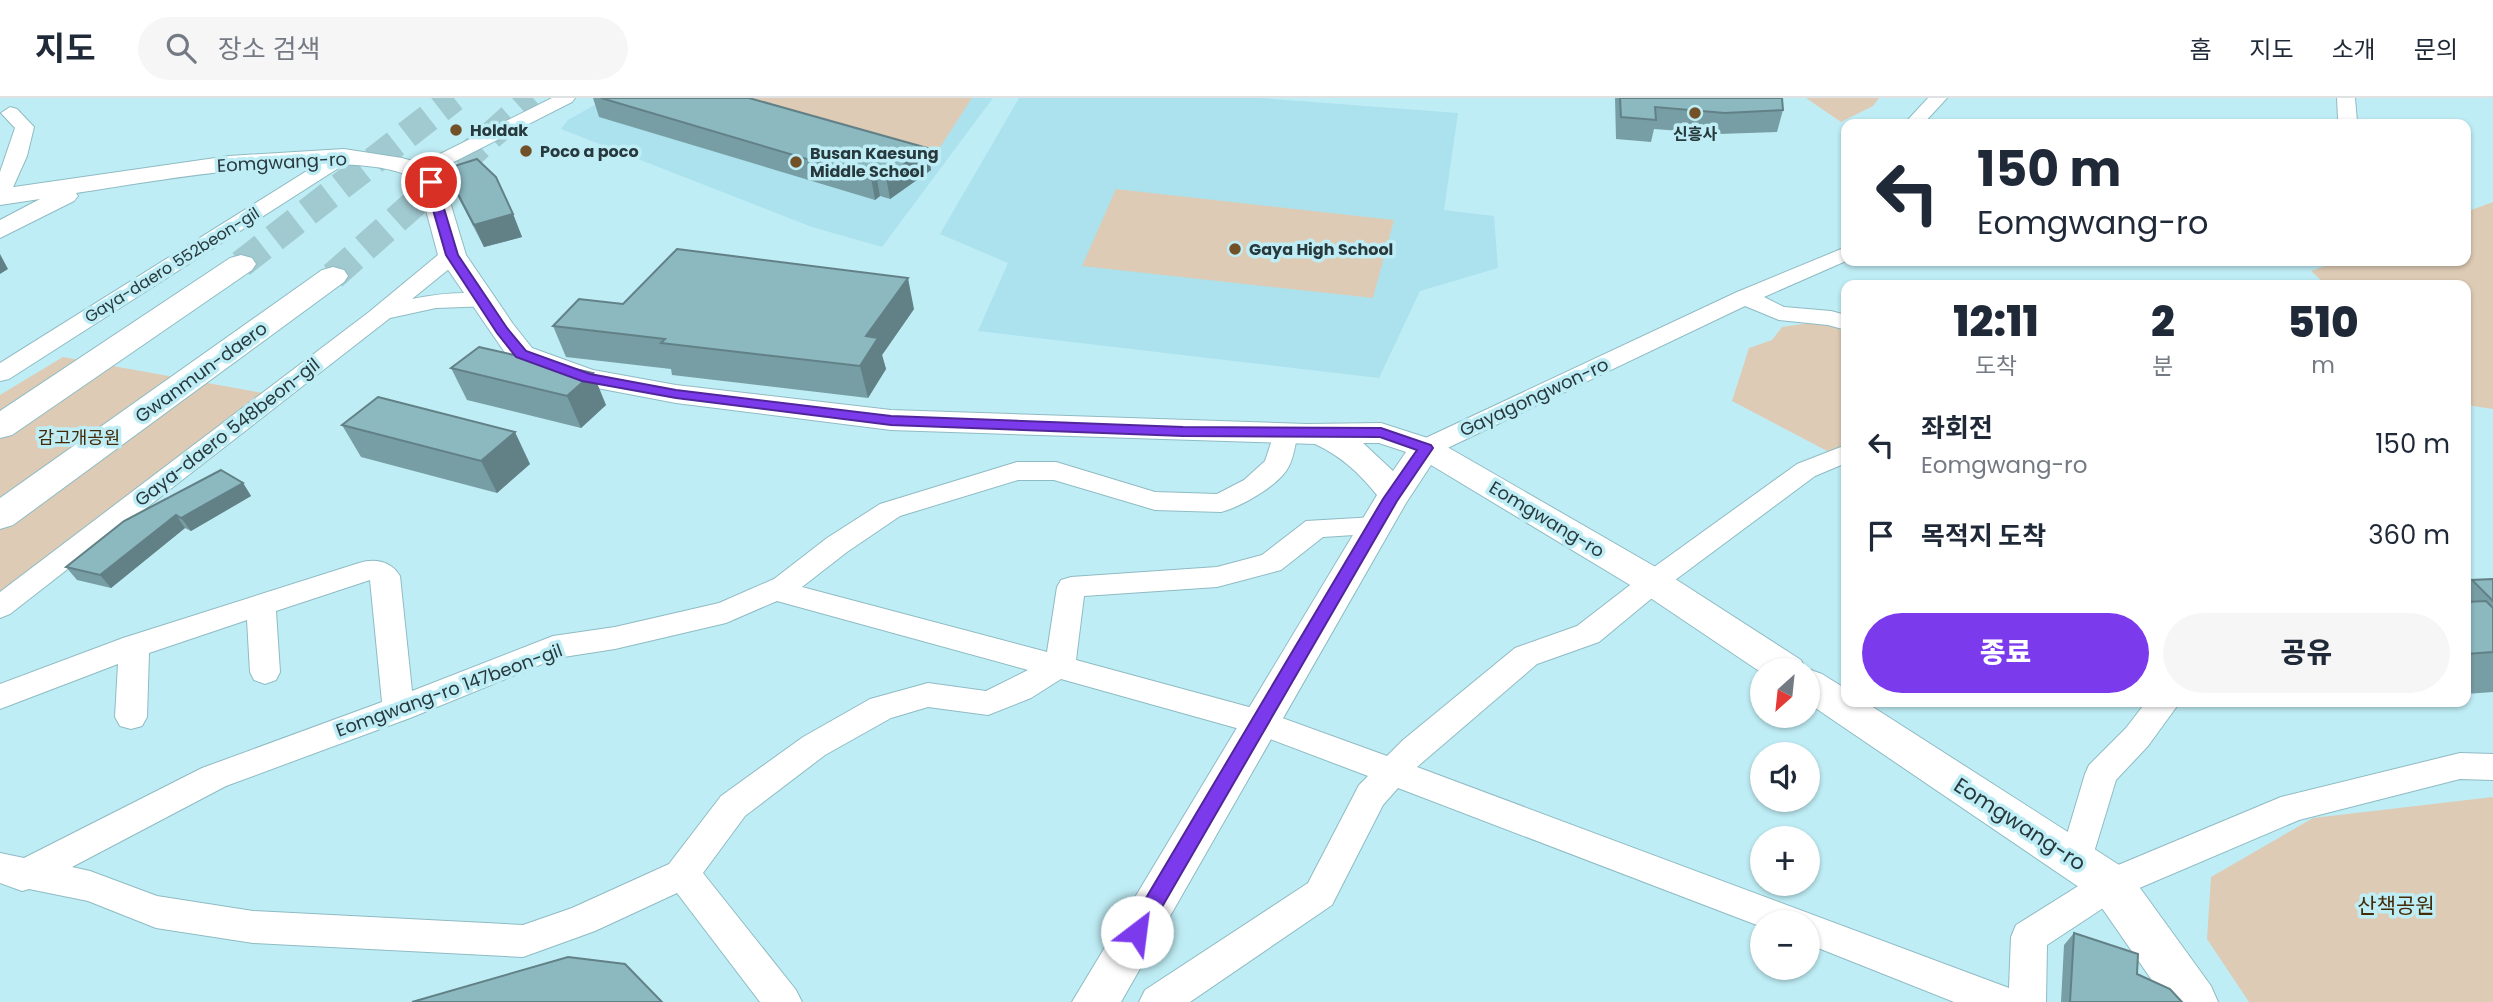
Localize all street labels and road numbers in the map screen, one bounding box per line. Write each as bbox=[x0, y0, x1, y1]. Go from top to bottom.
street label: Eomgwang-ro bbox=[216, 146, 348, 178]
street label: Gaya-daero 552beon-gil bbox=[80, 202, 264, 328]
street label: Gwanmun-daero bbox=[130, 316, 272, 428]
street label: Gayagongwon-ro bbox=[1455, 351, 1613, 443]
street label: Gaya-daero 548beon-gil bbox=[129, 352, 325, 512]
street label: Eomgwang-ro bbox=[1485, 475, 1609, 563]
street label: Eomgwang-ro 147beon-gil bbox=[332, 637, 566, 743]
street label: Eomgwang-ro bbox=[1948, 770, 2092, 878]

